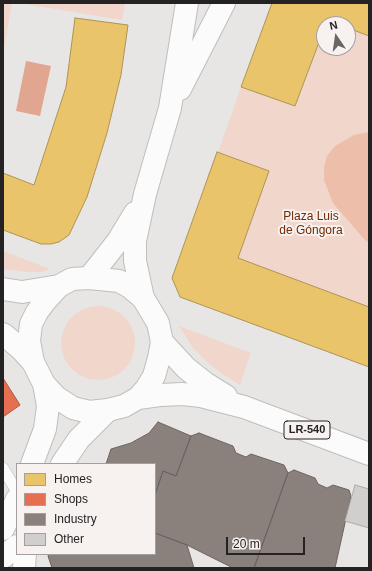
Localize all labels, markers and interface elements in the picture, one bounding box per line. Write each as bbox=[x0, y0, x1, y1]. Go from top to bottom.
north arrow bbox=[316, 16, 356, 56]
text: N bbox=[328, 19, 339, 32]
park label: Plaza Luis de Góngora bbox=[279, 210, 343, 238]
road number: LR-540 bbox=[284, 421, 330, 439]
legend bbox=[16, 463, 156, 555]
text: Homes bbox=[54, 472, 92, 486]
text: Shops bbox=[54, 492, 88, 506]
text: Industry bbox=[54, 512, 97, 526]
scale bar bbox=[228, 529, 307, 555]
text: Other bbox=[54, 532, 84, 546]
text: 20 m bbox=[233, 537, 260, 551]

